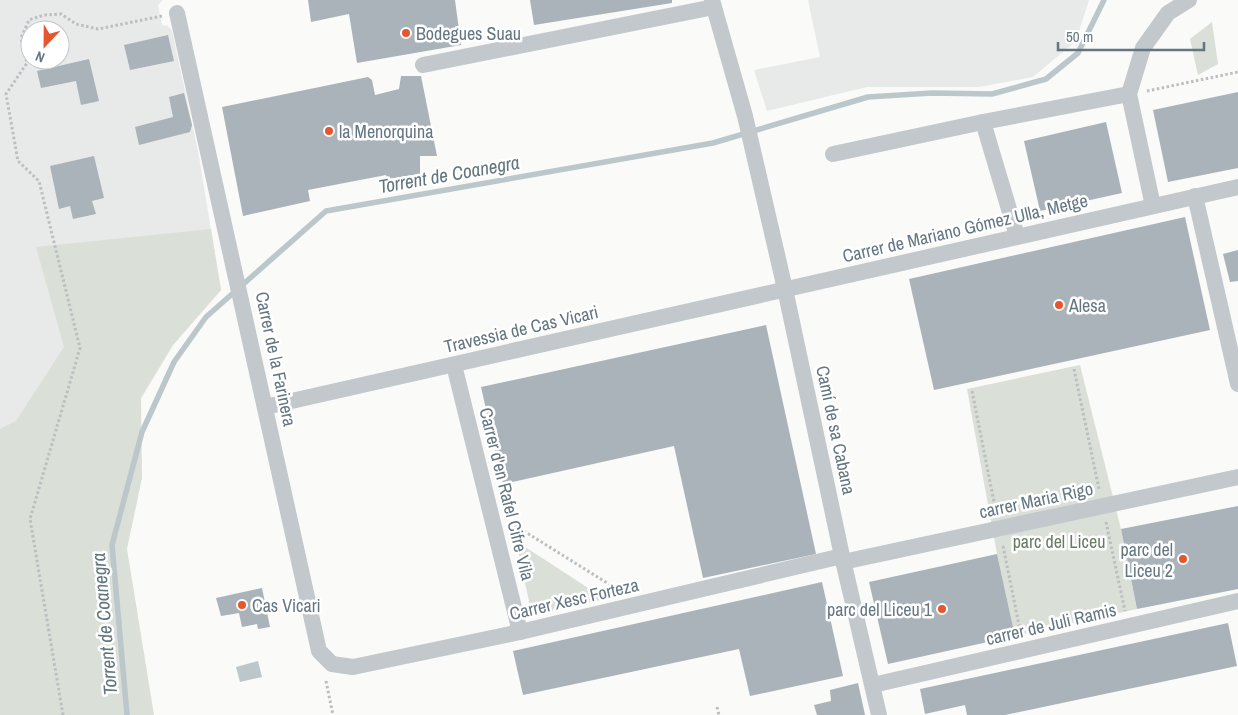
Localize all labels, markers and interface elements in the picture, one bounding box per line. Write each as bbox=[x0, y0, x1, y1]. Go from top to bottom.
north arrow bbox=[20, 20, 70, 70]
scale bar bbox=[1058, 20, 1204, 52]
place label: Bodegues Suau bbox=[416, 21, 521, 46]
text: 50 m bbox=[1066, 26, 1093, 47]
marker: Bodegues Suau bbox=[400, 27, 412, 39]
text: N bbox=[33, 47, 47, 67]
place label: la Menorquina bbox=[339, 119, 433, 144]
marker: la Menorquina bbox=[323, 125, 335, 137]
water label: Torrent de Coanegra bbox=[377, 149, 522, 199]
street label: Carrer de Mariano Gómez Ulla, Metge bbox=[840, 188, 1090, 268]
street label: Carrer de la Farinera bbox=[250, 289, 302, 429]
place label: Alesa bbox=[1068, 293, 1106, 318]
street label: Travessia de Cas Vicari bbox=[441, 299, 601, 359]
marker: Alesa bbox=[1053, 299, 1065, 311]
street label: Camí de sa Cabana bbox=[810, 363, 862, 497]
street label: Carrer d'en Rafel Cifre Vila bbox=[473, 405, 541, 583]
street label: carrer Maria Rigo bbox=[977, 476, 1095, 524]
park label: parc del Liceu bbox=[1013, 529, 1105, 554]
place label: parc del Liceu 2 bbox=[1120, 537, 1173, 583]
water label: Torrent de Coanegra bbox=[85, 552, 123, 696]
marker: parc del Liceu 2 bbox=[1177, 553, 1189, 565]
street label: Carrer Xesc Forteza bbox=[507, 572, 641, 626]
place label: Cas Vicari bbox=[252, 593, 321, 618]
place label: parc del Liceu 1 bbox=[827, 597, 933, 622]
street label: carrer de Juli Ramis bbox=[983, 597, 1119, 651]
marker: Cas Vicari bbox=[236, 599, 248, 611]
marker: parc del Liceu 1 bbox=[936, 603, 948, 615]

